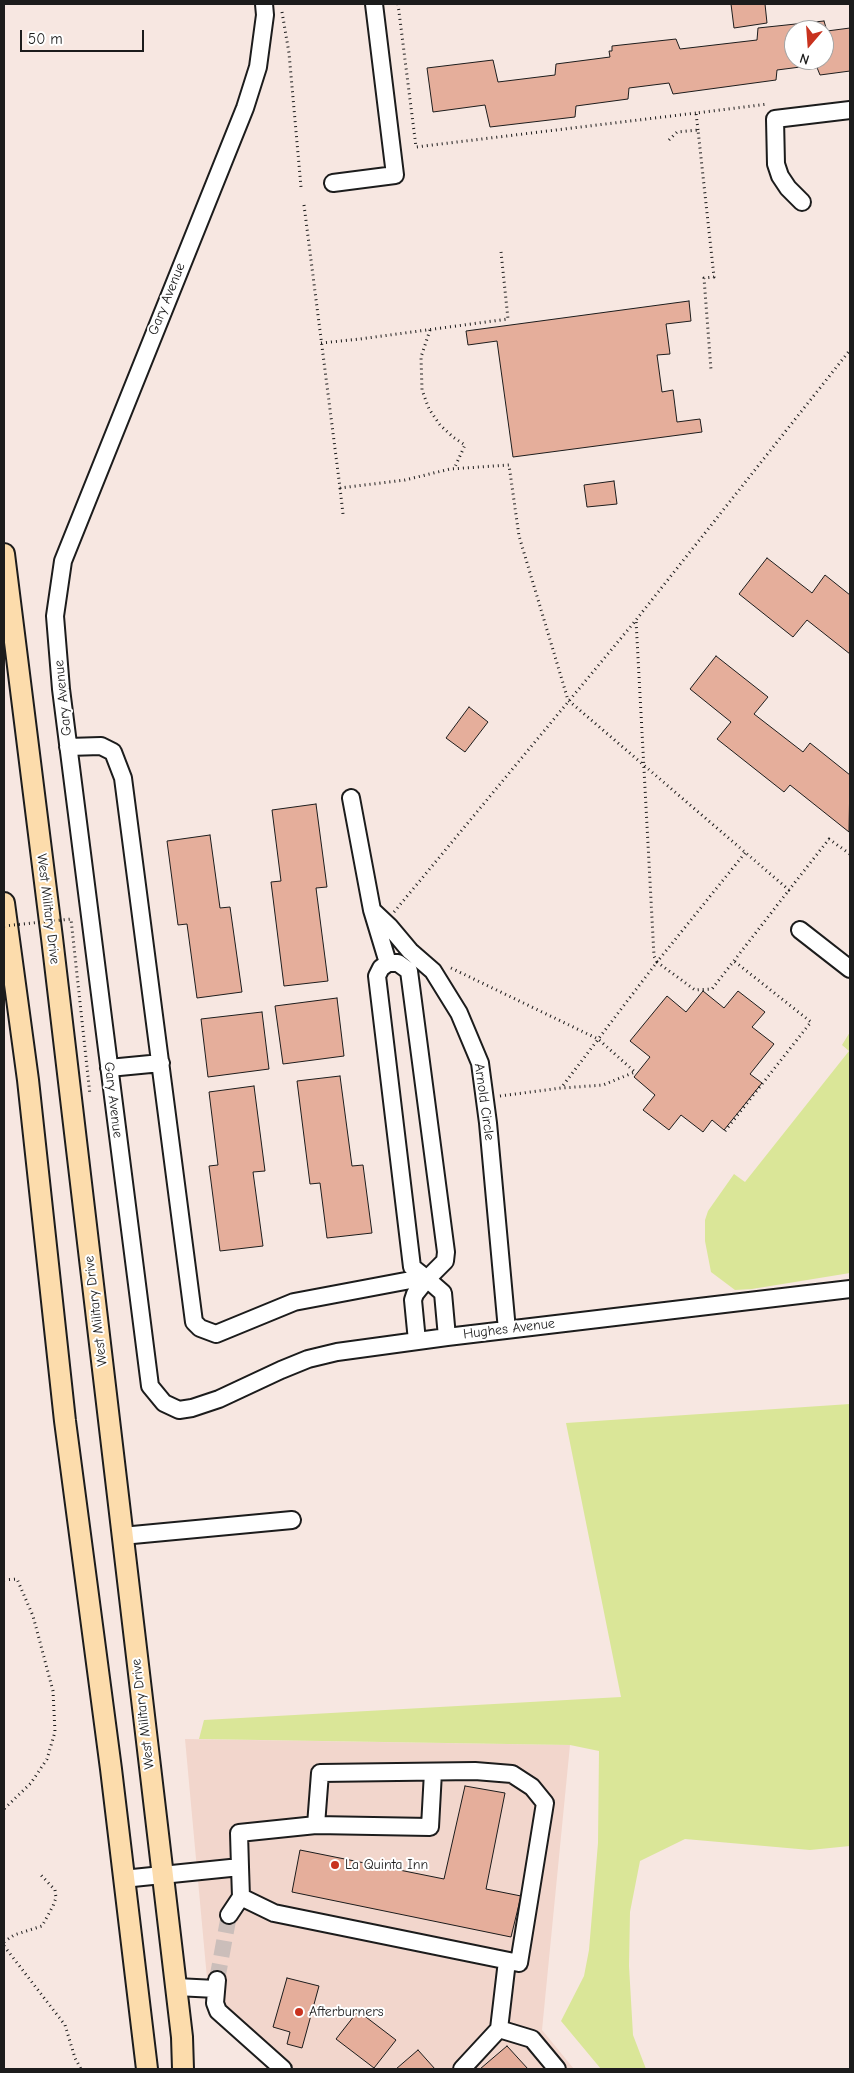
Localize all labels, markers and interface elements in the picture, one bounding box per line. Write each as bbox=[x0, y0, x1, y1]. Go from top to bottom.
scale bar bbox=[22, 20, 146, 52]
north arrow bbox=[784, 20, 834, 70]
text: 50 m bbox=[28, 30, 63, 48]
text: N bbox=[798, 49, 811, 68]
street label: Gary Avenue bbox=[145, 260, 189, 338]
street label: Gary Avenue bbox=[51, 659, 75, 737]
street label: West Military Drive bbox=[33, 853, 63, 965]
street label: Gary Avenue bbox=[100, 1061, 126, 1139]
street label: Arnold Circle bbox=[470, 1062, 498, 1142]
street label: West Military Drive bbox=[81, 1255, 111, 1367]
street label: Hughes Avenue bbox=[462, 1315, 556, 1343]
street label: West Military Drive bbox=[128, 1658, 158, 1770]
place label: La Quinta Inn bbox=[345, 1857, 428, 1873]
marker: La Quinta Inn bbox=[329, 1859, 341, 1871]
place label: Afterburners bbox=[309, 2004, 384, 2020]
marker: Afterburners bbox=[293, 2006, 305, 2018]

